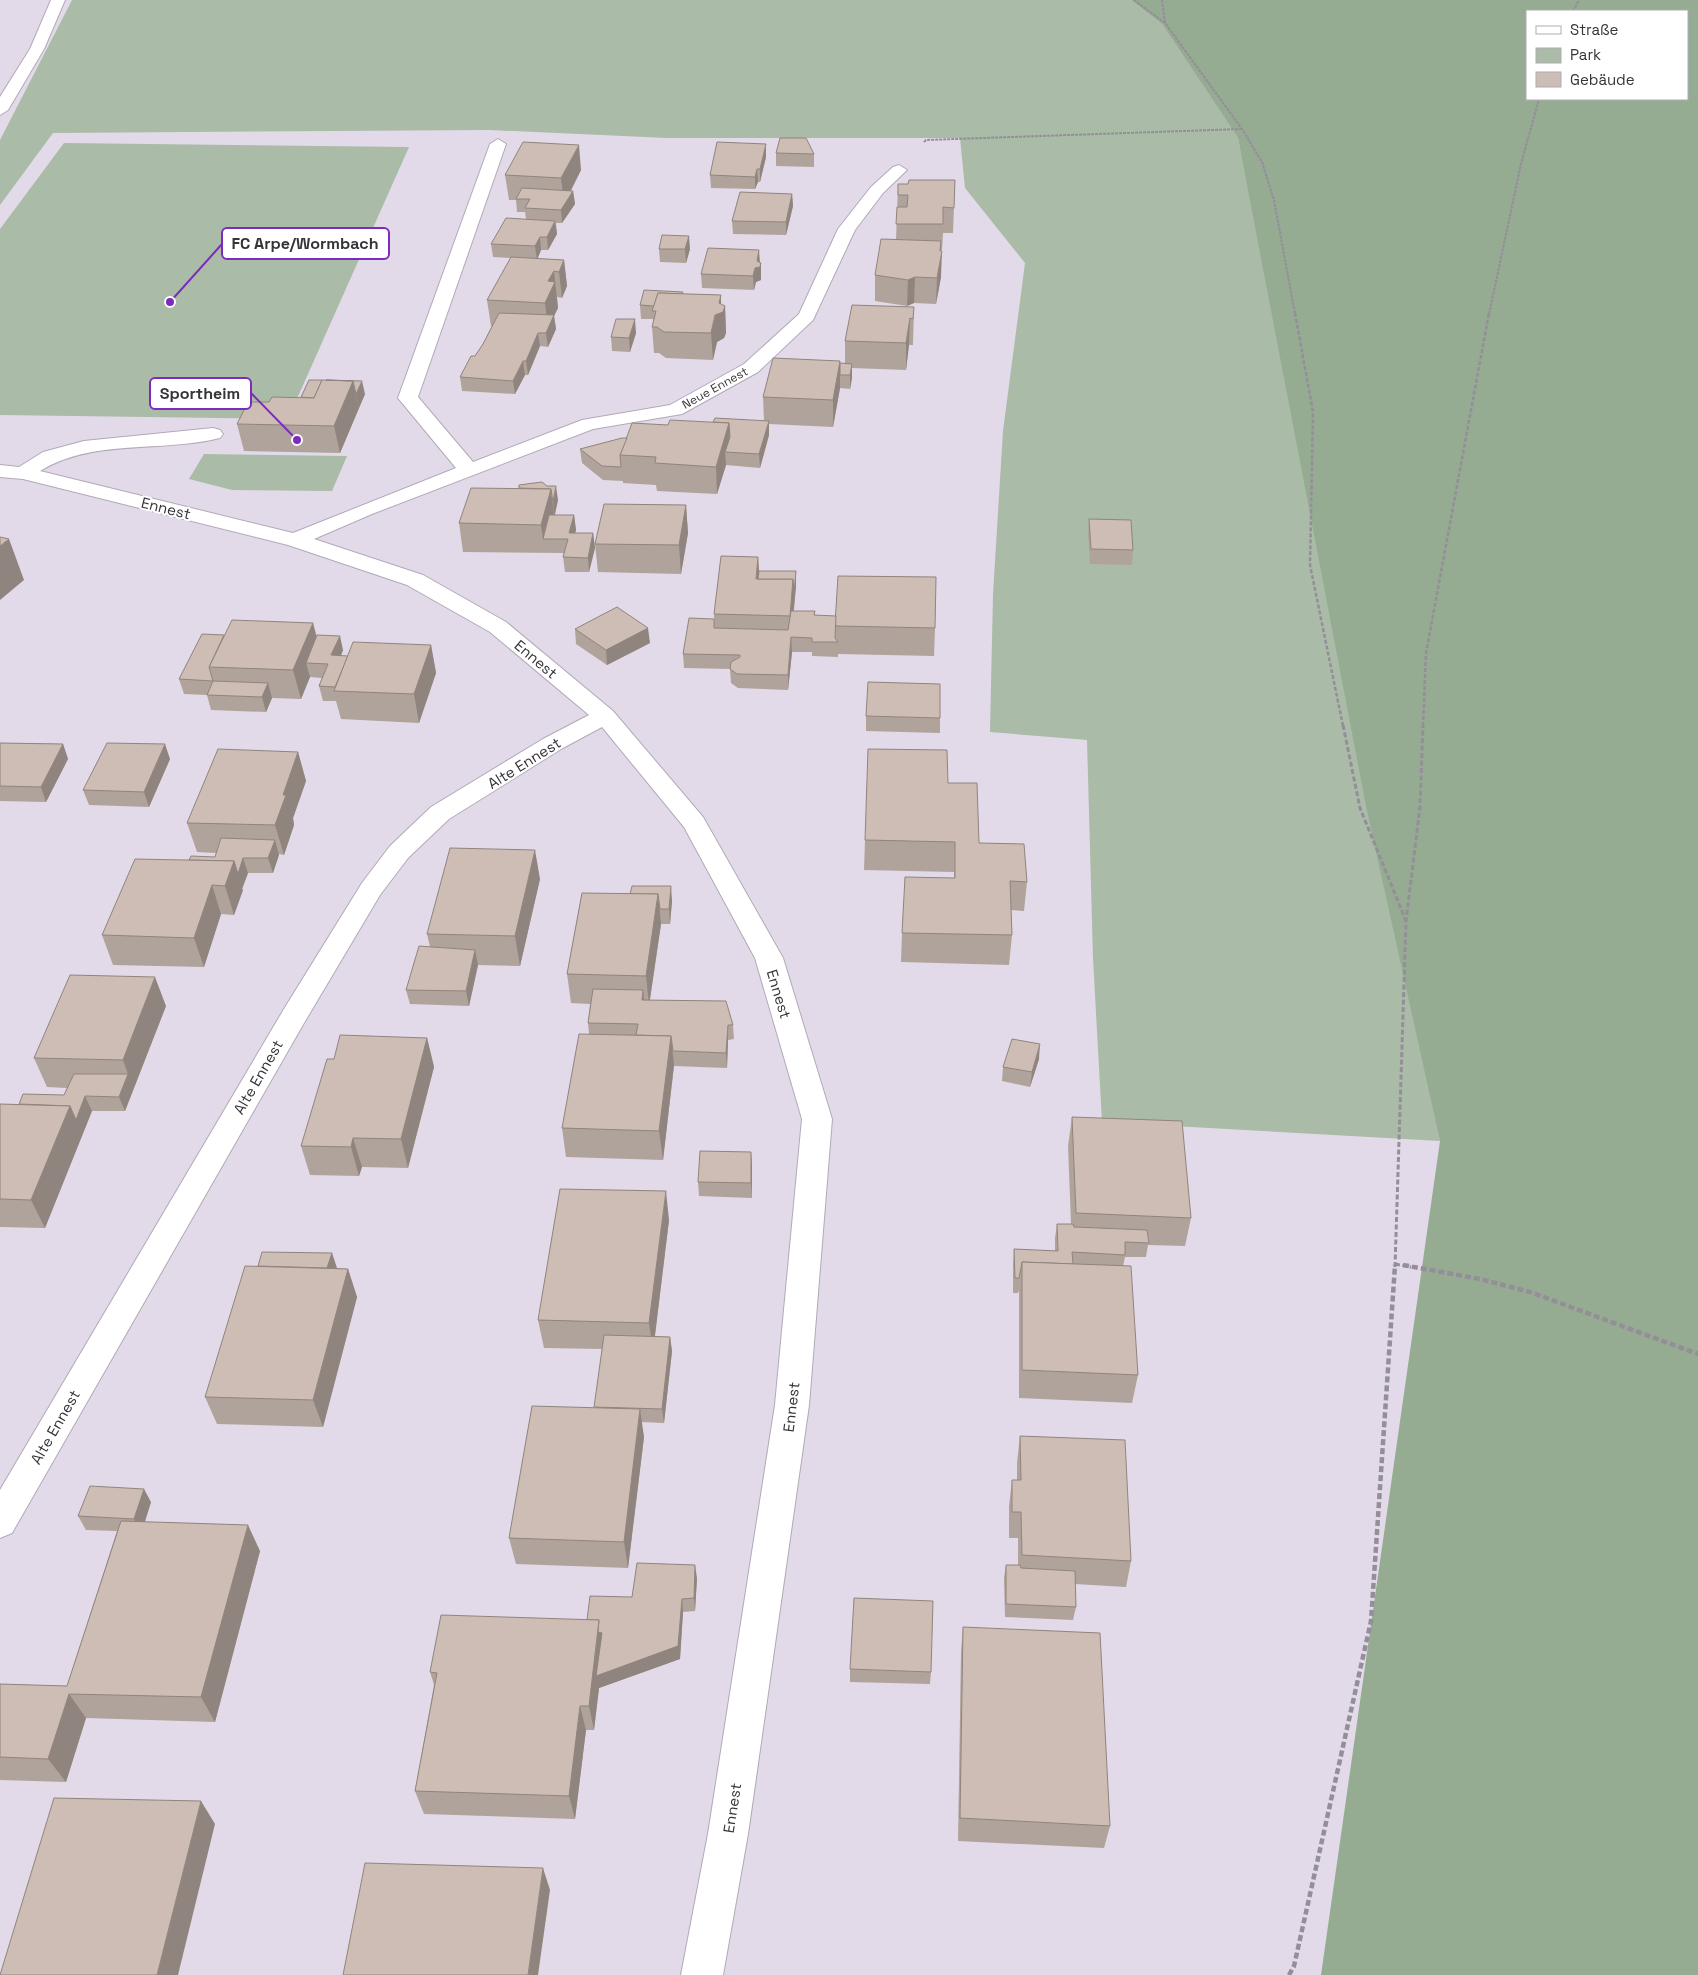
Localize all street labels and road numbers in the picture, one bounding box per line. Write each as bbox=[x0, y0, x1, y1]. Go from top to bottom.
street label: Neue Ennest bbox=[679, 363, 751, 413]
street label: Ennest bbox=[139, 493, 193, 523]
street label: Ennest bbox=[511, 636, 561, 683]
street label: Alte Ennest bbox=[484, 733, 564, 793]
street label: Ennest bbox=[763, 967, 795, 1021]
street label: Alte Ennest bbox=[229, 1036, 287, 1118]
street label: Ennest bbox=[779, 1381, 804, 1433]
street label: Alte Ennest bbox=[26, 1386, 84, 1468]
street label: Ennest bbox=[719, 1782, 745, 1834]

